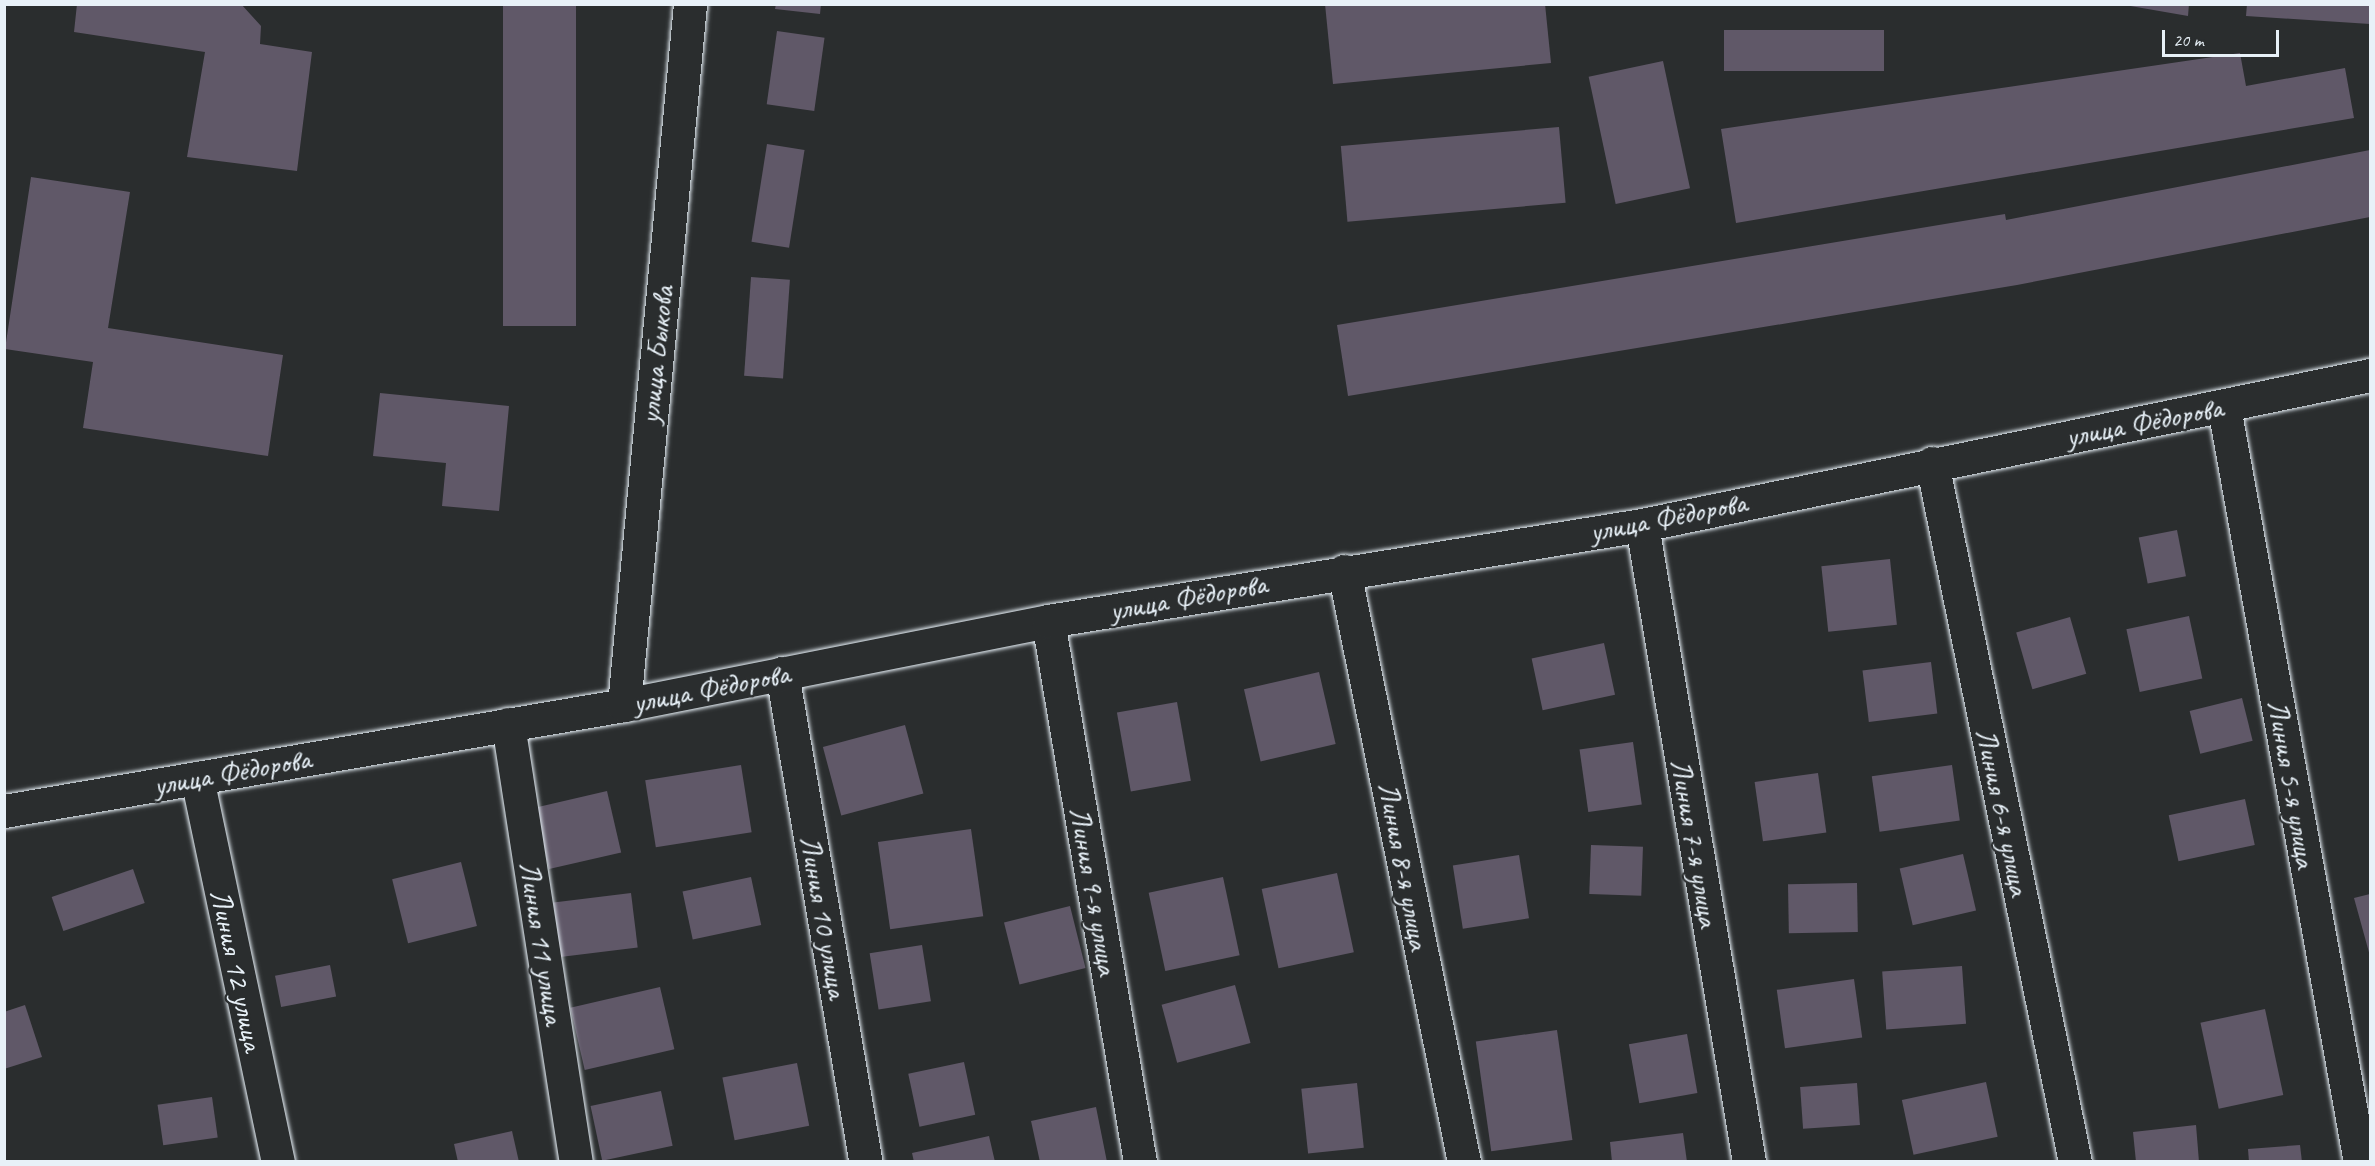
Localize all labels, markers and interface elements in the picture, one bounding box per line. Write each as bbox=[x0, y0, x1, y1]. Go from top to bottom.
scale bar bbox=[2165, 18, 2282, 56]
text: 20 m bbox=[2173, 29, 2204, 51]
street label: улица Быкова bbox=[631, 284, 681, 426]
street label: улица Фёдорова bbox=[2063, 389, 2225, 455]
street label: улица Фёдорова bbox=[1587, 484, 1749, 550]
street label: улица Фёдорова bbox=[1107, 565, 1269, 629]
street label: улица Фёдорова bbox=[630, 655, 792, 721]
street label: Линия 5-я улица bbox=[2259, 696, 2325, 872]
street label: Линия 6-я улица bbox=[1968, 724, 2038, 900]
street label: улица Фёдорова bbox=[151, 740, 313, 804]
street label: Линия 7-я улица bbox=[1662, 755, 1728, 931]
street label: Линия 8-я улица bbox=[1370, 778, 1438, 954]
street label: Линия 9-я улица bbox=[1061, 803, 1127, 979]
street label: Линия 10 улица bbox=[792, 833, 856, 1001]
street label: Линия 11 улица bbox=[511, 859, 573, 1027]
street label: Линия 12 улица bbox=[202, 886, 272, 1054]

